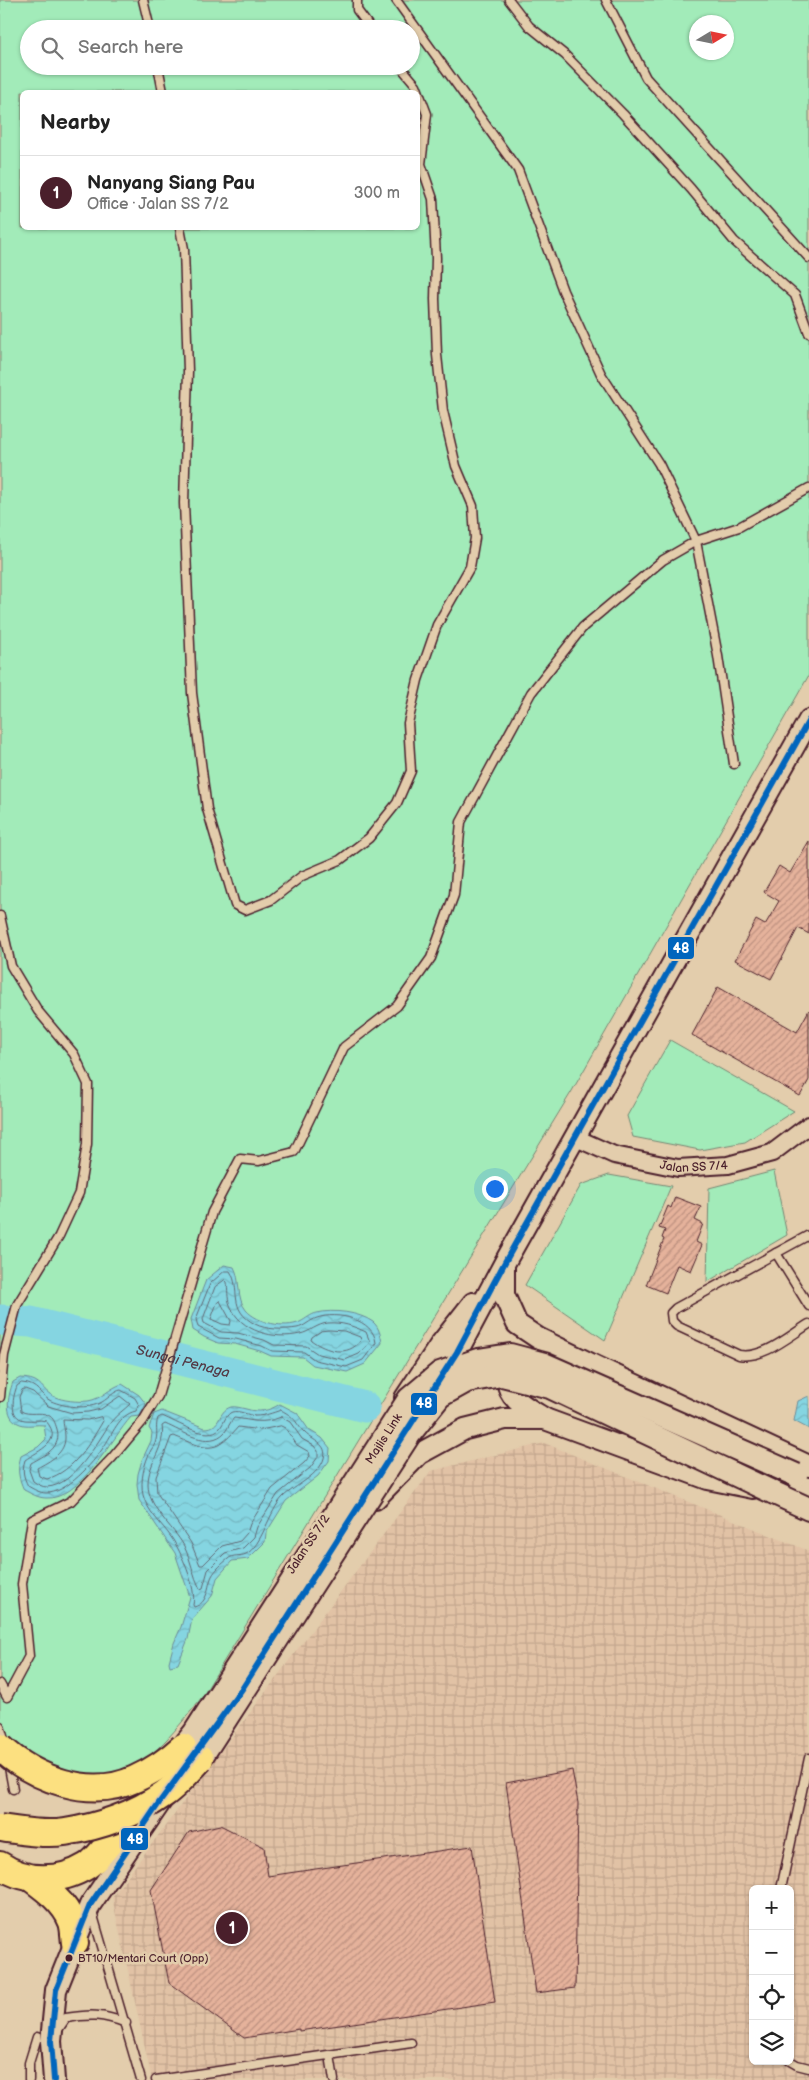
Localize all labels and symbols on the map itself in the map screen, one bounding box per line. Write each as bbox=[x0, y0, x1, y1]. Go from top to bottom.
north arrow bbox=[689, 15, 734, 60]
line badge: 48 bbox=[667, 936, 695, 960]
text: 48 bbox=[673, 940, 689, 957]
street label: Jalan SS 7/4 bbox=[659, 1158, 729, 1176]
your location bbox=[482, 1176, 508, 1202]
water label: Sungai Penaga bbox=[134, 1341, 232, 1381]
line badge: 48 bbox=[410, 1392, 438, 1416]
text: 48 bbox=[416, 1395, 432, 1412]
street label: Majlis Link bbox=[362, 1411, 406, 1467]
street label: Jalan SS 7/2 bbox=[284, 1512, 333, 1577]
line badge: 48 bbox=[120, 1827, 149, 1851]
text: 48 bbox=[127, 1831, 143, 1848]
pin: 1 bbox=[216, 1909, 248, 1947]
place label: BT10/Mentari Court (Opp) bbox=[78, 1952, 209, 1965]
marker: BT10/Mentari Court (Opp) bbox=[64, 1953, 74, 1963]

